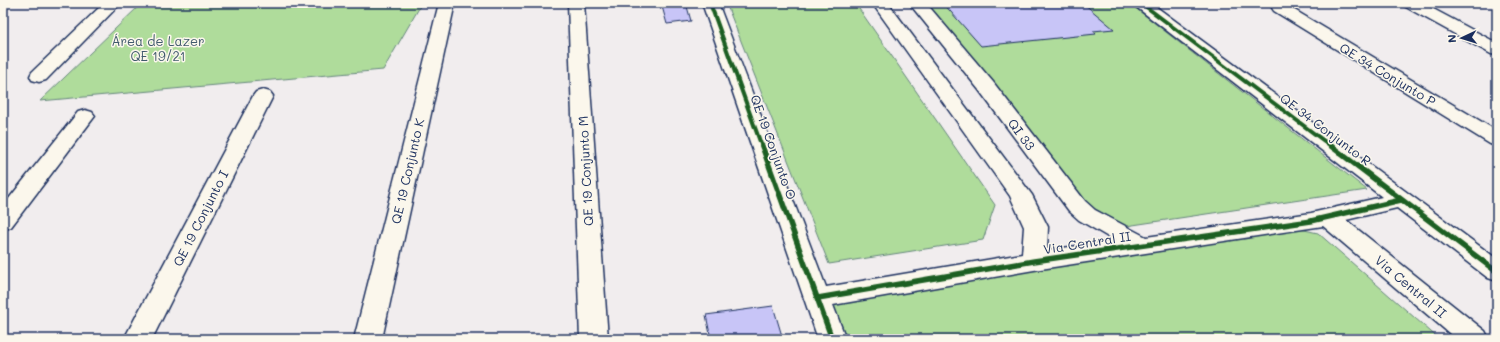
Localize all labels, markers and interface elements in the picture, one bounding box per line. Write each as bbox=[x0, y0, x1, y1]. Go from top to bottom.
north arrow bbox=[1442, 18, 1482, 58]
park label: Área de Lazer QE 19/21 bbox=[111, 32, 205, 64]
text: N bbox=[1444, 34, 1459, 43]
street label: QE 34 Conjunto P bbox=[1337, 38, 1439, 110]
street label: QE 34 Conjunto R bbox=[1277, 89, 1375, 169]
street label: QE 19 Conjunto O bbox=[747, 92, 801, 202]
street label: QI 33 bbox=[1005, 115, 1040, 153]
street label: QE 19 Conjunto K bbox=[387, 116, 427, 225]
street label: QE 19 Conjunto M bbox=[574, 116, 596, 226]
street label: QE 19 Conjunto I bbox=[168, 167, 232, 269]
street label: Via Central II bbox=[1042, 227, 1132, 257]
street label: Via Central II bbox=[1372, 251, 1451, 321]

